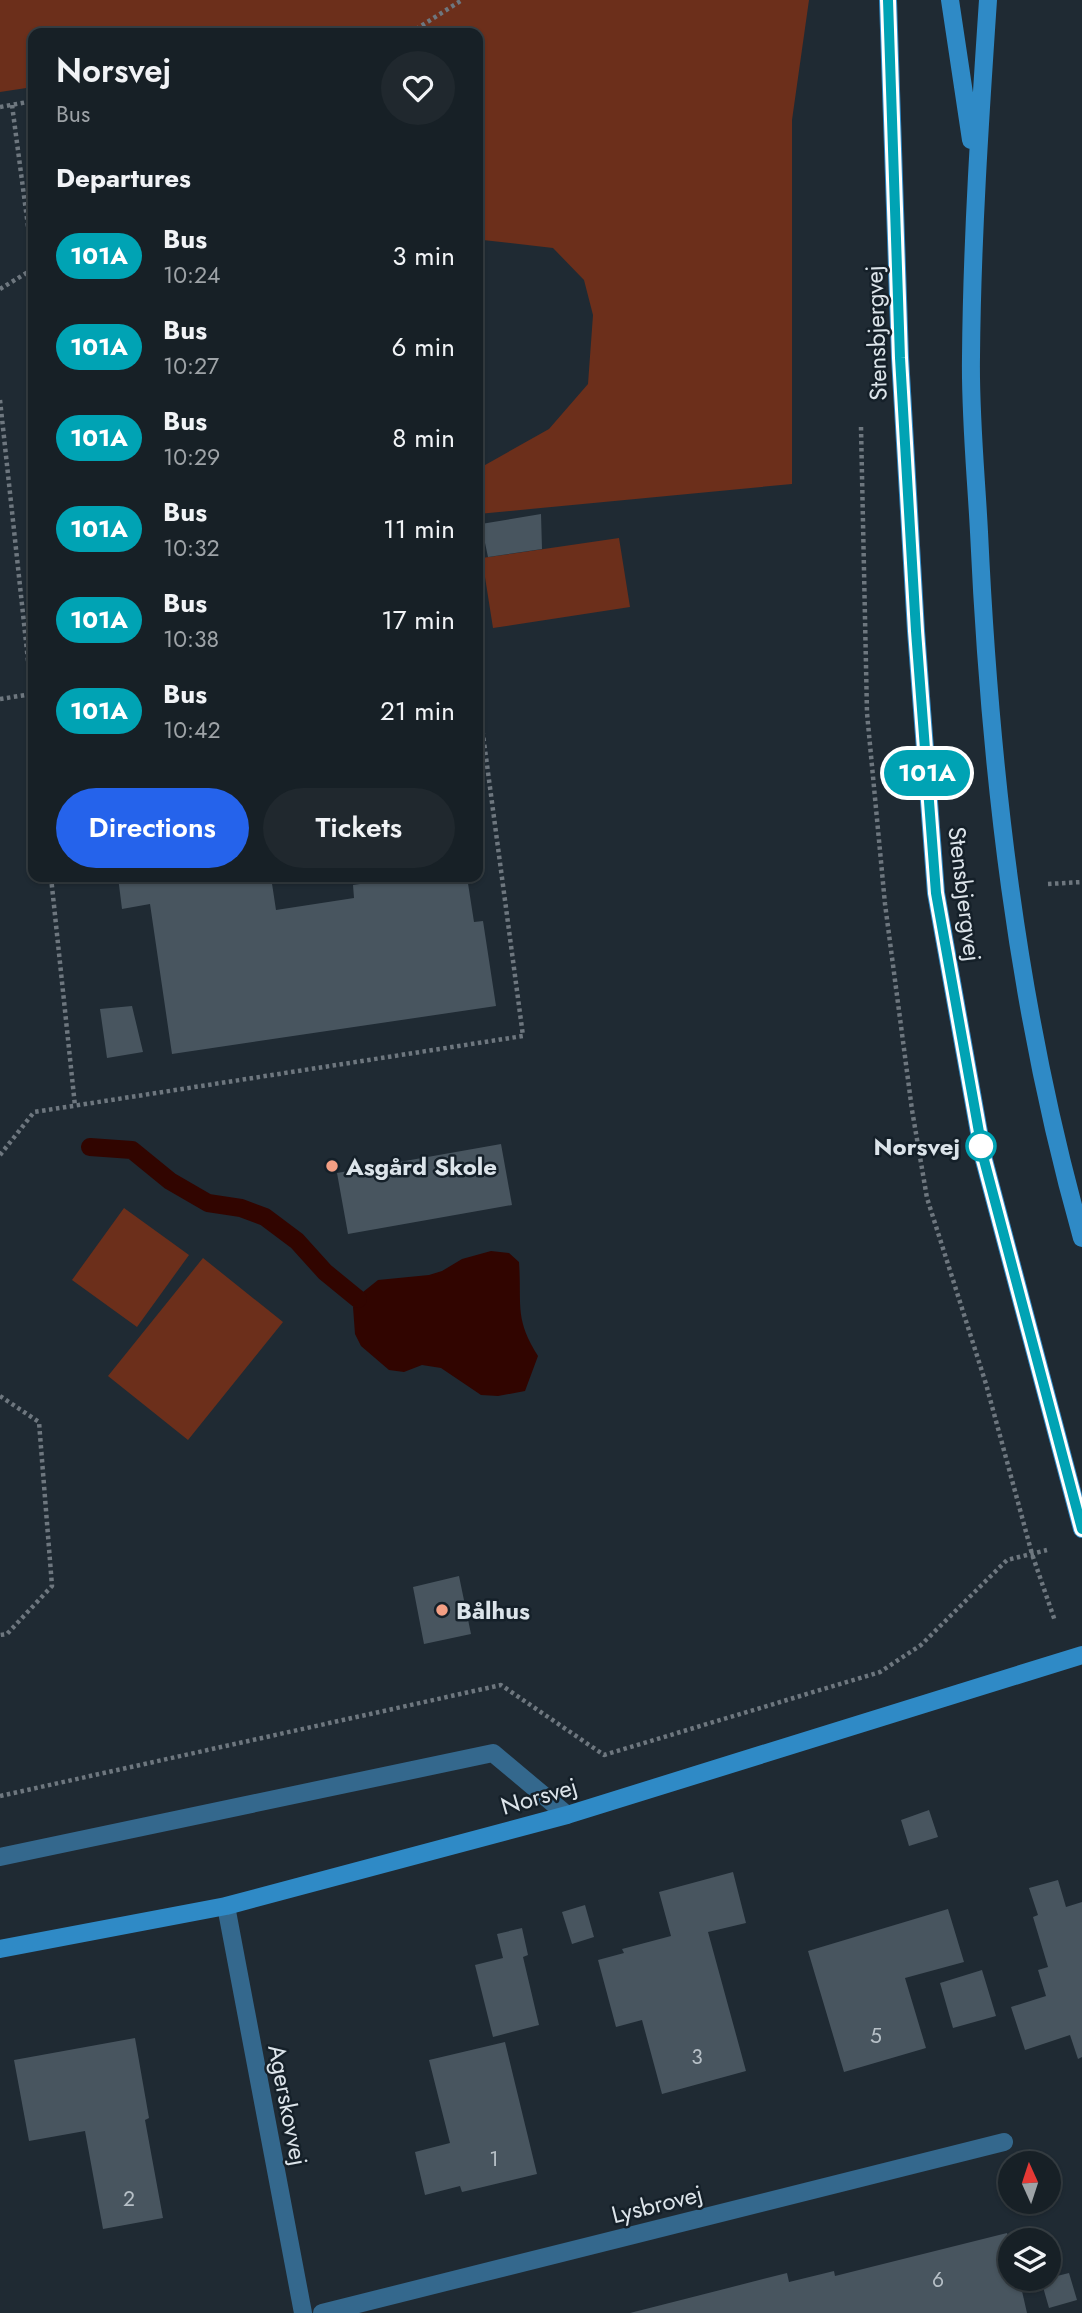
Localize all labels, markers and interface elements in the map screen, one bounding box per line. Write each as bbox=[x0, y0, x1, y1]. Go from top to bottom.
text: Norsvej bbox=[56, 47, 171, 94]
button: heart bbox=[381, 51, 455, 125]
text: Bus bbox=[56, 97, 90, 131]
text: Departures bbox=[56, 159, 191, 197]
text: Bus bbox=[163, 220, 207, 258]
text: 3 min bbox=[392, 237, 455, 275]
text: 101A bbox=[70, 238, 128, 273]
text: 10:24 bbox=[163, 258, 221, 292]
street label: Stensbjergvej bbox=[856, 265, 896, 401]
text: Bus bbox=[163, 311, 207, 349]
text: 6 min bbox=[392, 328, 455, 366]
text: 101A bbox=[70, 329, 128, 364]
text: 10:27 bbox=[163, 349, 219, 383]
text: Bus bbox=[163, 402, 207, 440]
text: 8 min bbox=[392, 419, 455, 457]
text: 101A bbox=[70, 420, 128, 455]
text: 10:29 bbox=[163, 440, 220, 474]
text: Bus bbox=[163, 493, 207, 531]
text: 11 min bbox=[383, 510, 455, 548]
text: 101A bbox=[70, 511, 128, 546]
text: 10:32 bbox=[163, 531, 220, 565]
text: Bus bbox=[163, 584, 207, 622]
text: 17 min bbox=[381, 601, 455, 639]
text: 101A bbox=[70, 602, 128, 637]
text: 10:38 bbox=[163, 622, 219, 656]
text: Bus bbox=[163, 675, 207, 713]
text: 21 min bbox=[380, 692, 455, 730]
text: 101A bbox=[70, 693, 128, 728]
text: 10:42 bbox=[163, 713, 221, 747]
line badge: 101A bbox=[878, 750, 976, 796]
text: 101A bbox=[898, 755, 956, 790]
button: Directions bbox=[56, 788, 249, 868]
button: Tickets bbox=[263, 788, 455, 868]
street label: Stensbjergvej bbox=[939, 825, 991, 963]
place label: Norsvej bbox=[874, 1129, 960, 1164]
marker: Norsvej bbox=[966, 1131, 996, 1161]
place label: Asgård Skole bbox=[345, 1149, 497, 1184]
marker: Asgård Skole bbox=[324, 1158, 340, 1174]
place label: Bålhus bbox=[456, 1593, 530, 1628]
marker: Bålhus bbox=[434, 1602, 450, 1618]
street label: Norsvej bbox=[497, 1768, 581, 1824]
house number: 5 bbox=[870, 2021, 882, 2051]
street label: Agerskovvej bbox=[259, 2041, 317, 2169]
house number: 3 bbox=[691, 2042, 703, 2072]
house number: 1 bbox=[489, 2144, 499, 2174]
north arrow bbox=[998, 2151, 1060, 2214]
map controls bbox=[998, 2151, 1061, 2291]
street label: Lysbrovej bbox=[608, 2176, 706, 2232]
house number: 2 bbox=[123, 2184, 135, 2214]
button: layers bbox=[998, 2228, 1061, 2291]
house number: 6 bbox=[932, 2265, 944, 2295]

